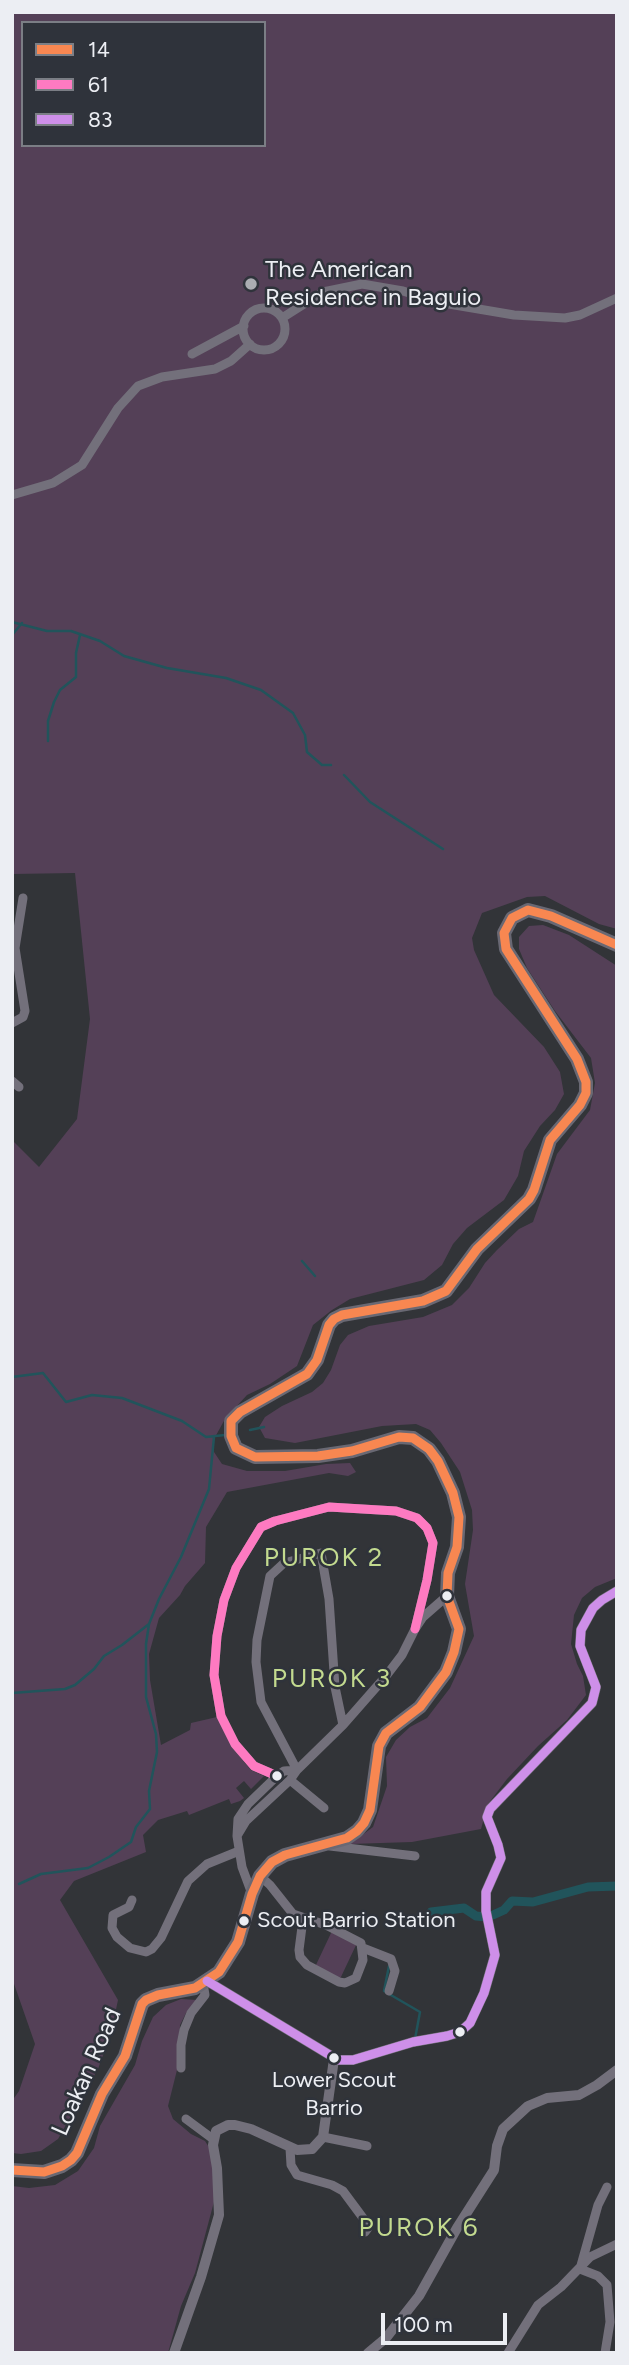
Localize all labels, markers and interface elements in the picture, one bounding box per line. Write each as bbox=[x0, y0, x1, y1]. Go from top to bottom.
legend bbox=[21, 21, 266, 147]
text: 14 bbox=[88, 37, 110, 62]
text: 61 bbox=[88, 72, 109, 97]
text: 83 bbox=[88, 107, 112, 132]
place label: The American Residence in Baguio bbox=[265, 256, 481, 312]
marker: The American Residence in Baguio bbox=[243, 276, 259, 292]
district label: PUROK 2 bbox=[265, 1542, 383, 1574]
unlabelled marker bbox=[440, 1589, 454, 1603]
district label: PUROK 3 bbox=[273, 1663, 391, 1695]
unlabelled marker bbox=[270, 1769, 284, 1783]
place label: Scout Barrio Station bbox=[257, 1908, 455, 1934]
marker: Scout Barrio Station bbox=[237, 1914, 251, 1928]
street label: Loakan Road bbox=[46, 2004, 128, 2140]
unlabelled marker bbox=[453, 2025, 467, 2039]
marker: Lower Scout Barrio bbox=[327, 2051, 341, 2065]
place label: Lower Scout Barrio bbox=[272, 2068, 396, 2120]
district label: PUROK 6 bbox=[359, 2212, 479, 2244]
scale bar bbox=[384, 2298, 510, 2342]
text: 100 m bbox=[394, 2312, 453, 2337]

